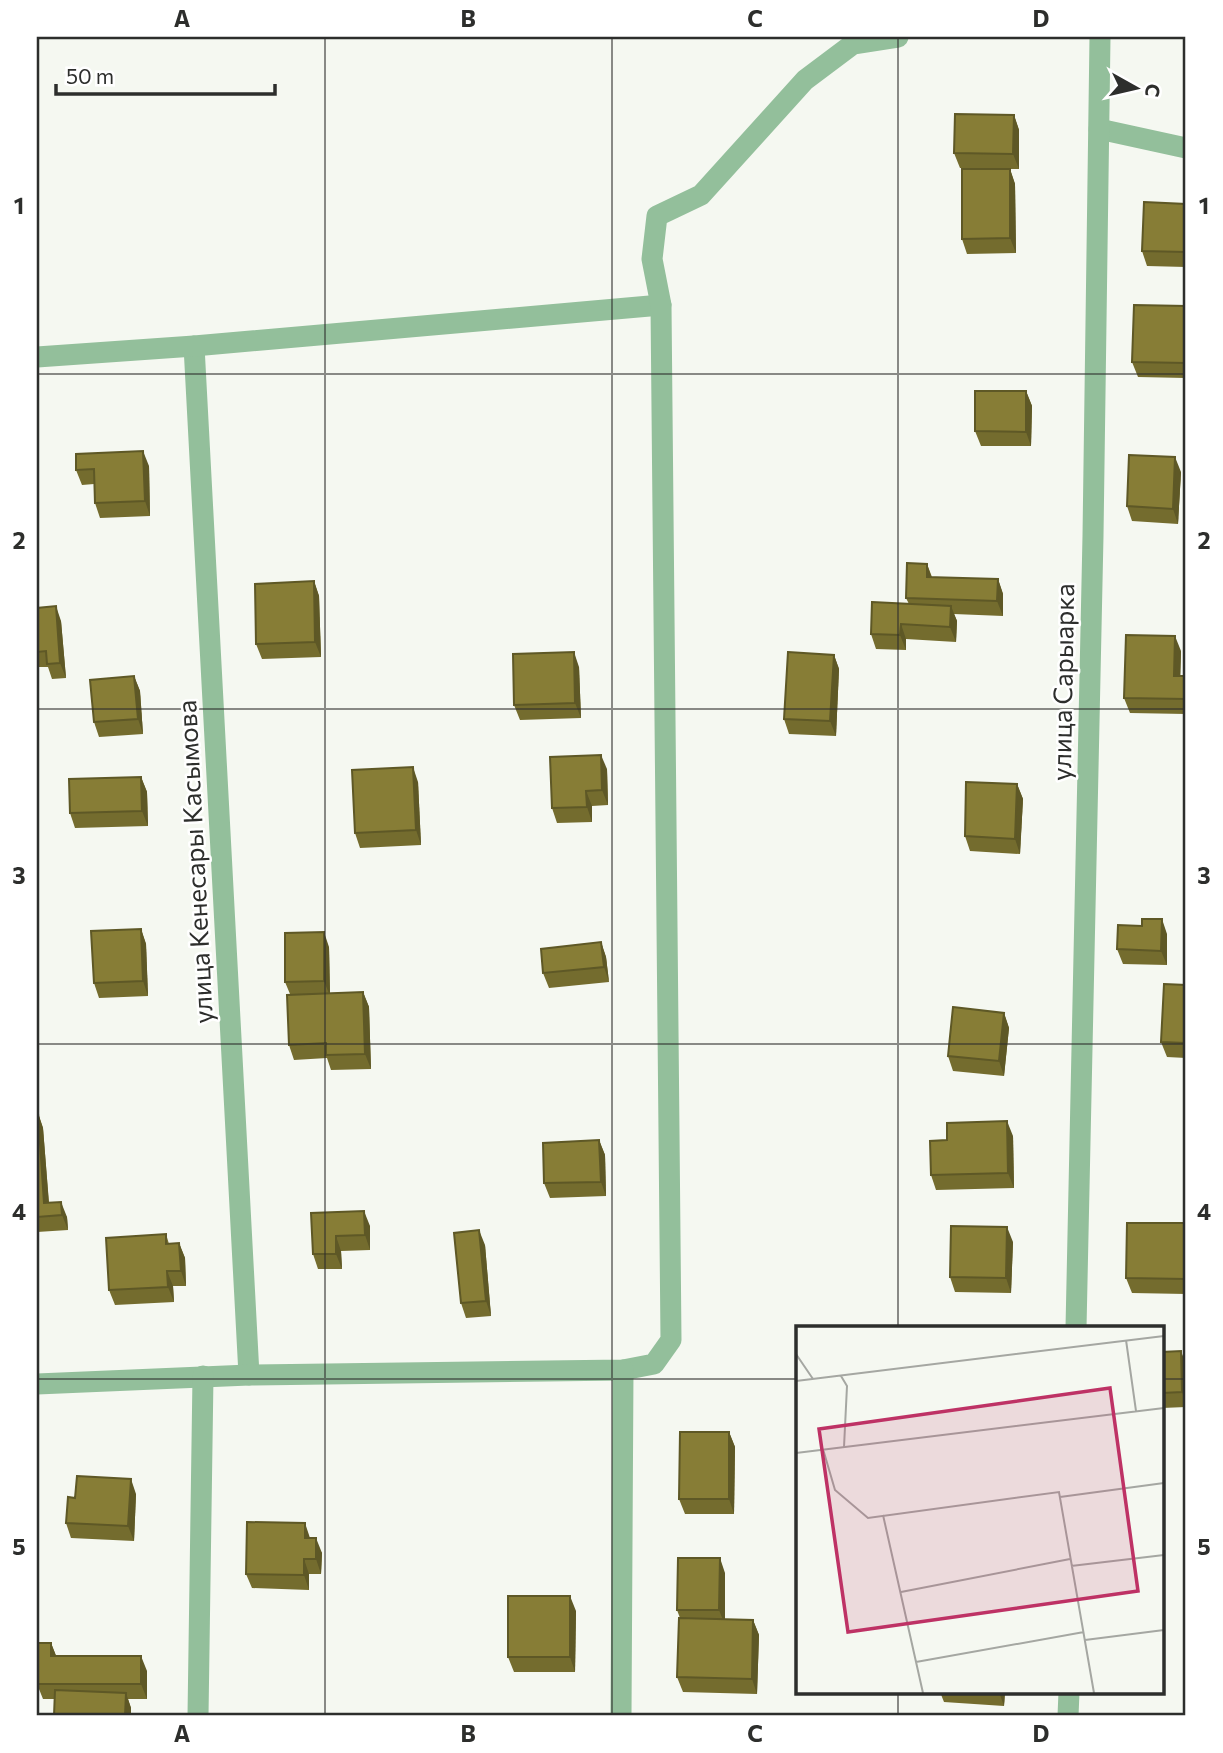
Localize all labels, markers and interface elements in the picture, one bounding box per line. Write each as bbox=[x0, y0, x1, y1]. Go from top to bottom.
text: A bbox=[174, 4, 191, 32]
text: B bbox=[460, 4, 476, 32]
text: C bbox=[747, 4, 763, 32]
text: D bbox=[1033, 4, 1050, 32]
scale bar bbox=[56, 52, 275, 96]
north arrow bbox=[1100, 52, 1170, 122]
text: 50 m bbox=[66, 63, 114, 88]
text: С bbox=[1141, 82, 1166, 98]
text: 1 bbox=[14, 191, 24, 219]
text: 1 bbox=[1199, 191, 1209, 219]
text: 2 bbox=[12, 526, 26, 554]
text: 2 bbox=[1197, 526, 1211, 554]
street label: улица Сарыарка bbox=[1045, 583, 1079, 781]
street label: улица Кенесары Касымова bbox=[170, 699, 218, 1025]
text: 3 bbox=[12, 861, 26, 889]
text: 3 bbox=[1197, 861, 1211, 889]
text: 4 bbox=[12, 1197, 26, 1225]
text: 4 bbox=[1197, 1197, 1211, 1225]
inset map bbox=[796, 1326, 1164, 1694]
text: 5 bbox=[12, 1532, 26, 1560]
text: 5 bbox=[1197, 1532, 1211, 1560]
text: A bbox=[174, 1719, 191, 1747]
text: B bbox=[460, 1719, 476, 1747]
text: C bbox=[747, 1719, 763, 1747]
text: D bbox=[1033, 1719, 1050, 1747]

